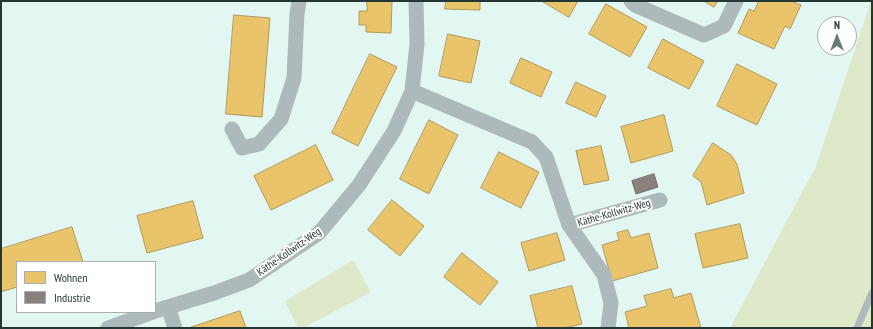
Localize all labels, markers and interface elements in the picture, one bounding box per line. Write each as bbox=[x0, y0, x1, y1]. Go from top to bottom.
north arrow bbox=[817, 16, 857, 56]
text: N bbox=[834, 18, 840, 32]
street label: Käthe-Kollwitz-Weg bbox=[576, 196, 652, 230]
street label: Käthe-Kollwitz-Weg bbox=[254, 225, 324, 279]
legend bbox=[16, 261, 156, 313]
text: Wohnen bbox=[54, 270, 88, 285]
text: Industrie bbox=[54, 290, 91, 305]

